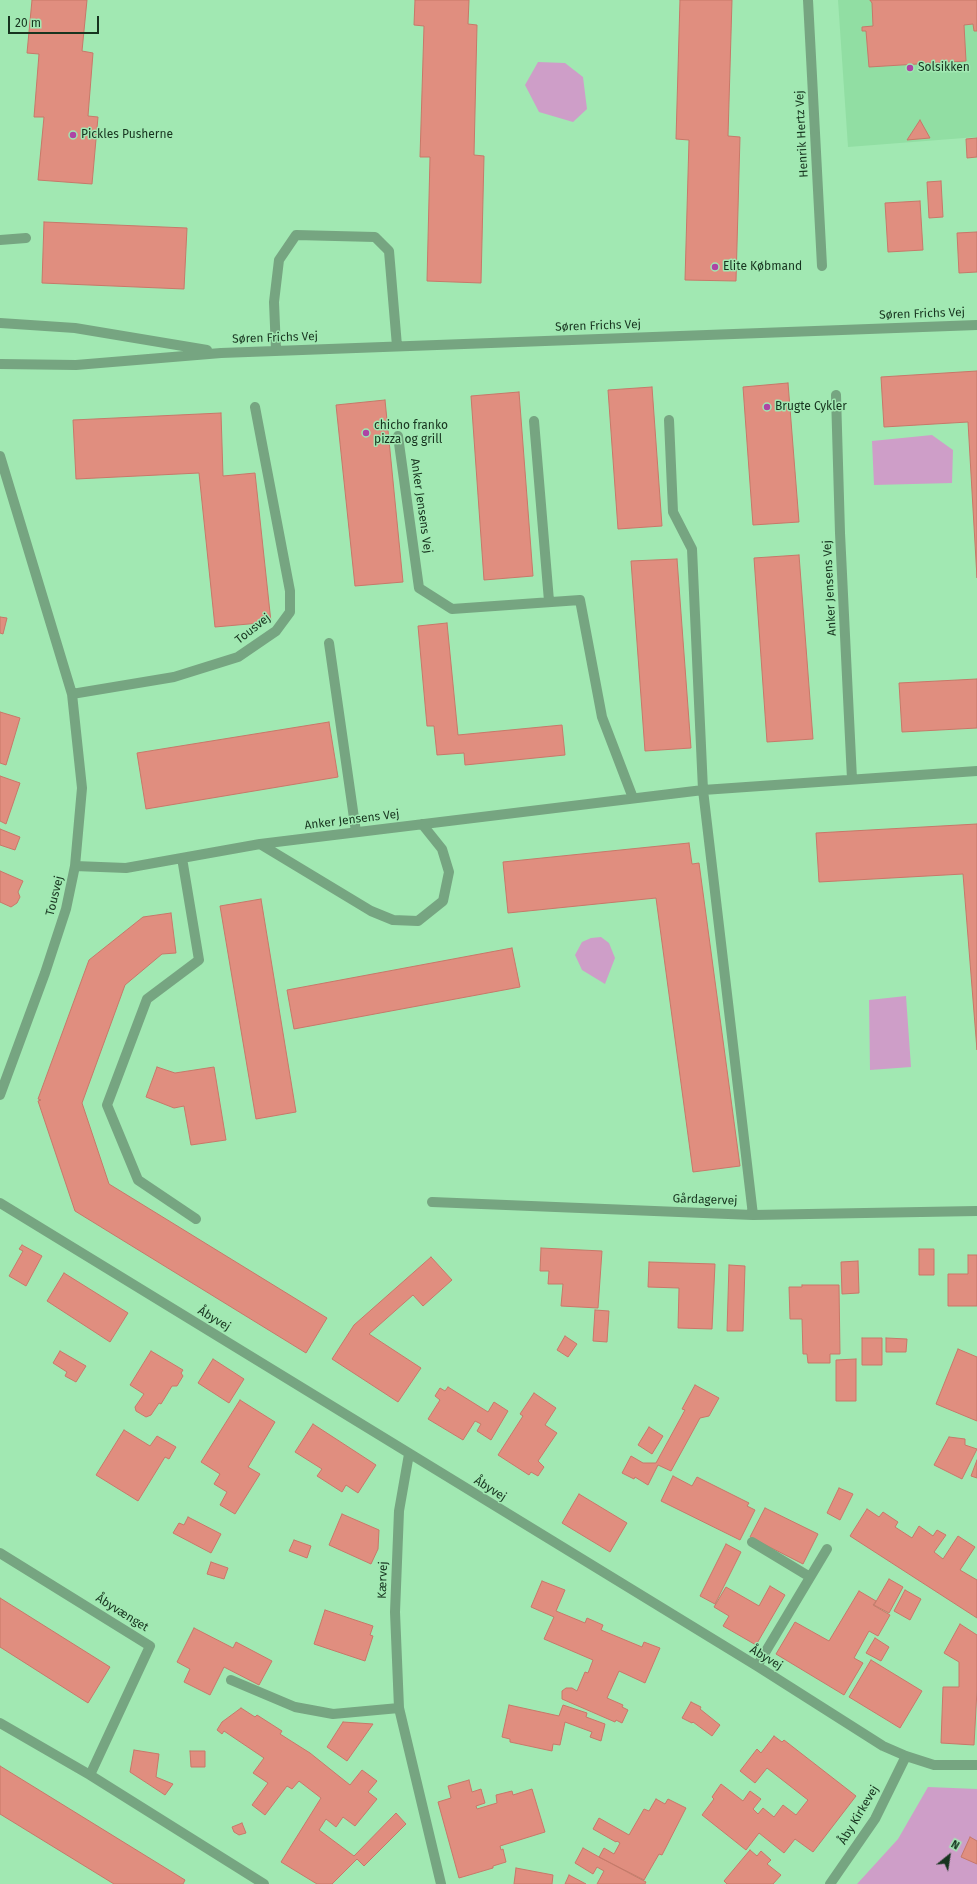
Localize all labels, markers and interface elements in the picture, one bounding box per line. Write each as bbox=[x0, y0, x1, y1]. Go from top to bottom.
scale bar bbox=[10, 8, 101, 34]
text: 20 m bbox=[15, 16, 41, 30]
place label: Solsikken bbox=[918, 61, 970, 75]
marker: Solsikken bbox=[905, 63, 915, 73]
street label: Henrik Hertz Vej bbox=[793, 90, 811, 178]
place label: Pickles Pusherne bbox=[81, 128, 173, 142]
marker: Pickles Pusherne bbox=[68, 130, 78, 140]
place label: Elite Købmand bbox=[723, 260, 802, 274]
marker: Elite Købmand bbox=[710, 262, 720, 272]
street label: Søren Frichs Vej bbox=[879, 305, 965, 323]
street label: Søren Frichs Vej bbox=[555, 317, 641, 335]
street label: Søren Frichs Vej bbox=[232, 329, 318, 347]
place label: Brugte Cykler bbox=[775, 400, 847, 414]
marker: Brugte Cykler bbox=[762, 402, 772, 412]
place label: chicho franko pizza og grill bbox=[374, 419, 448, 447]
marker: chicho franko pizza og grill bbox=[361, 428, 371, 438]
street label: Anker Jensens Vej bbox=[407, 458, 435, 554]
street label: Anker Jensens Vej bbox=[820, 540, 840, 636]
street label: Tousvej bbox=[233, 611, 273, 647]
street label: Anker Jensens Vej bbox=[304, 807, 400, 833]
street label: Tousvej bbox=[43, 875, 67, 917]
street label: Gårdagervej bbox=[672, 1192, 738, 1208]
street label: Åbyvej bbox=[195, 1304, 233, 1334]
street label: Åbyvej bbox=[471, 1473, 509, 1505]
street label: Kærvej bbox=[375, 1561, 391, 1599]
street label: Åbyvænget bbox=[93, 1591, 151, 1635]
street label: Åbyvej bbox=[747, 1643, 785, 1673]
street label: Åby Kirkevej bbox=[836, 1783, 882, 1847]
north arrow bbox=[929, 1836, 969, 1876]
text: N bbox=[949, 1838, 962, 1853]

